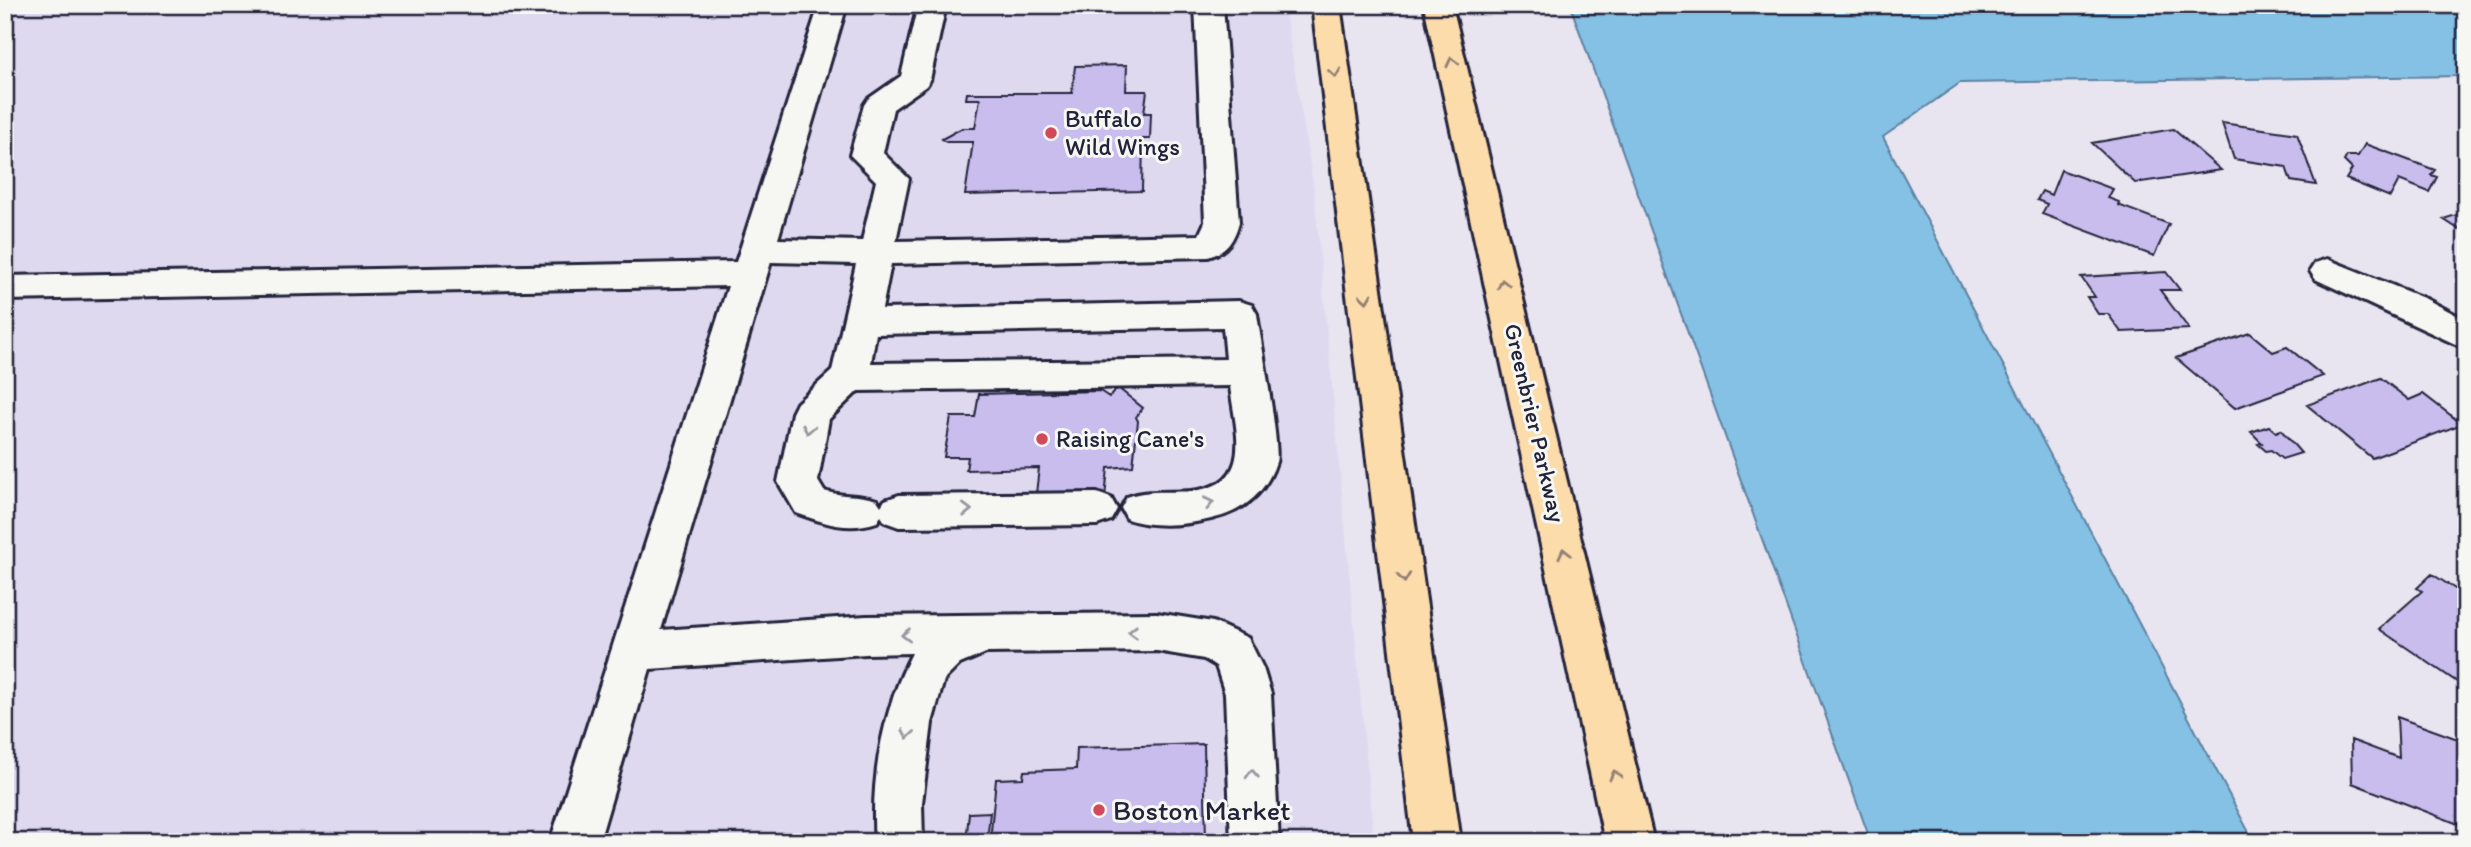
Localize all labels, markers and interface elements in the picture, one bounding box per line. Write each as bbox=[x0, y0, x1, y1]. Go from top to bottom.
one-way arrow bbox=[1445, 56, 1460, 68]
one-way arrow bbox=[1328, 67, 1343, 79]
place label: Buffalo Wild Wings bbox=[1065, 104, 1180, 161]
marker: Buffalo Wild Wings bbox=[1043, 125, 1059, 141]
one-way arrow bbox=[1496, 278, 1511, 290]
one-way arrow bbox=[1359, 292, 1374, 304]
street label: Greenbrier Parkway bbox=[1498, 321, 1573, 526]
one-way arrow bbox=[802, 423, 817, 435]
place label: Raising Cane's bbox=[1056, 424, 1205, 453]
marker: Raising Cane's bbox=[1034, 431, 1050, 447]
one-way arrow bbox=[1202, 497, 1214, 512]
one-way arrow bbox=[962, 502, 973, 518]
one-way arrow bbox=[1558, 547, 1573, 559]
one-way arrow bbox=[1396, 572, 1411, 584]
one-way arrow bbox=[1128, 624, 1138, 640]
one-way arrow bbox=[900, 627, 911, 642]
one-way arrow bbox=[901, 728, 916, 740]
one-way arrow bbox=[1244, 768, 1259, 779]
one-way arrow bbox=[1609, 769, 1623, 781]
place label: Boston Market bbox=[1113, 793, 1291, 827]
marker: Boston Market bbox=[1091, 802, 1107, 818]

